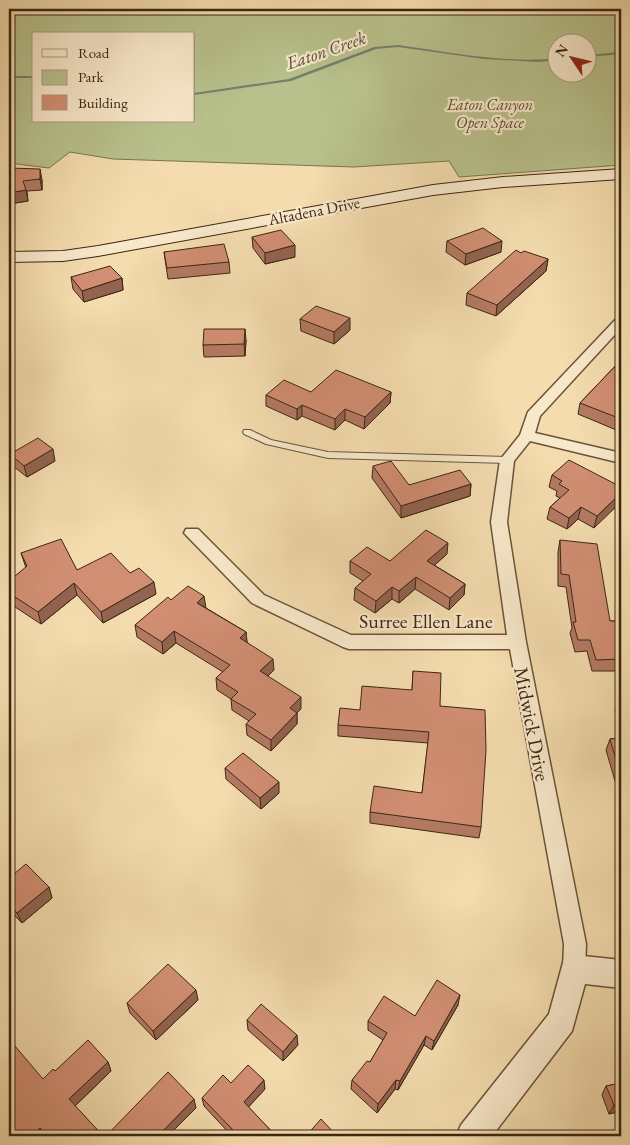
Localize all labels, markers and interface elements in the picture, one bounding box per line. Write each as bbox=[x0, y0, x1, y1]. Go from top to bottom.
water label: Eaton Creek bbox=[282, 26, 369, 75]
legend bbox=[32, 32, 195, 122]
north arrow bbox=[548, 32, 598, 82]
text: N bbox=[551, 40, 572, 60]
text: Road bbox=[78, 43, 110, 62]
text: Park bbox=[78, 67, 105, 86]
text: Building bbox=[78, 93, 128, 112]
park label: Eaton Canyon Open Space bbox=[446, 94, 533, 133]
street label: Altadena Drive bbox=[265, 192, 362, 230]
street label: Surree Ellen Lane bbox=[359, 608, 493, 634]
street label: Midwick Drive bbox=[508, 665, 556, 784]

